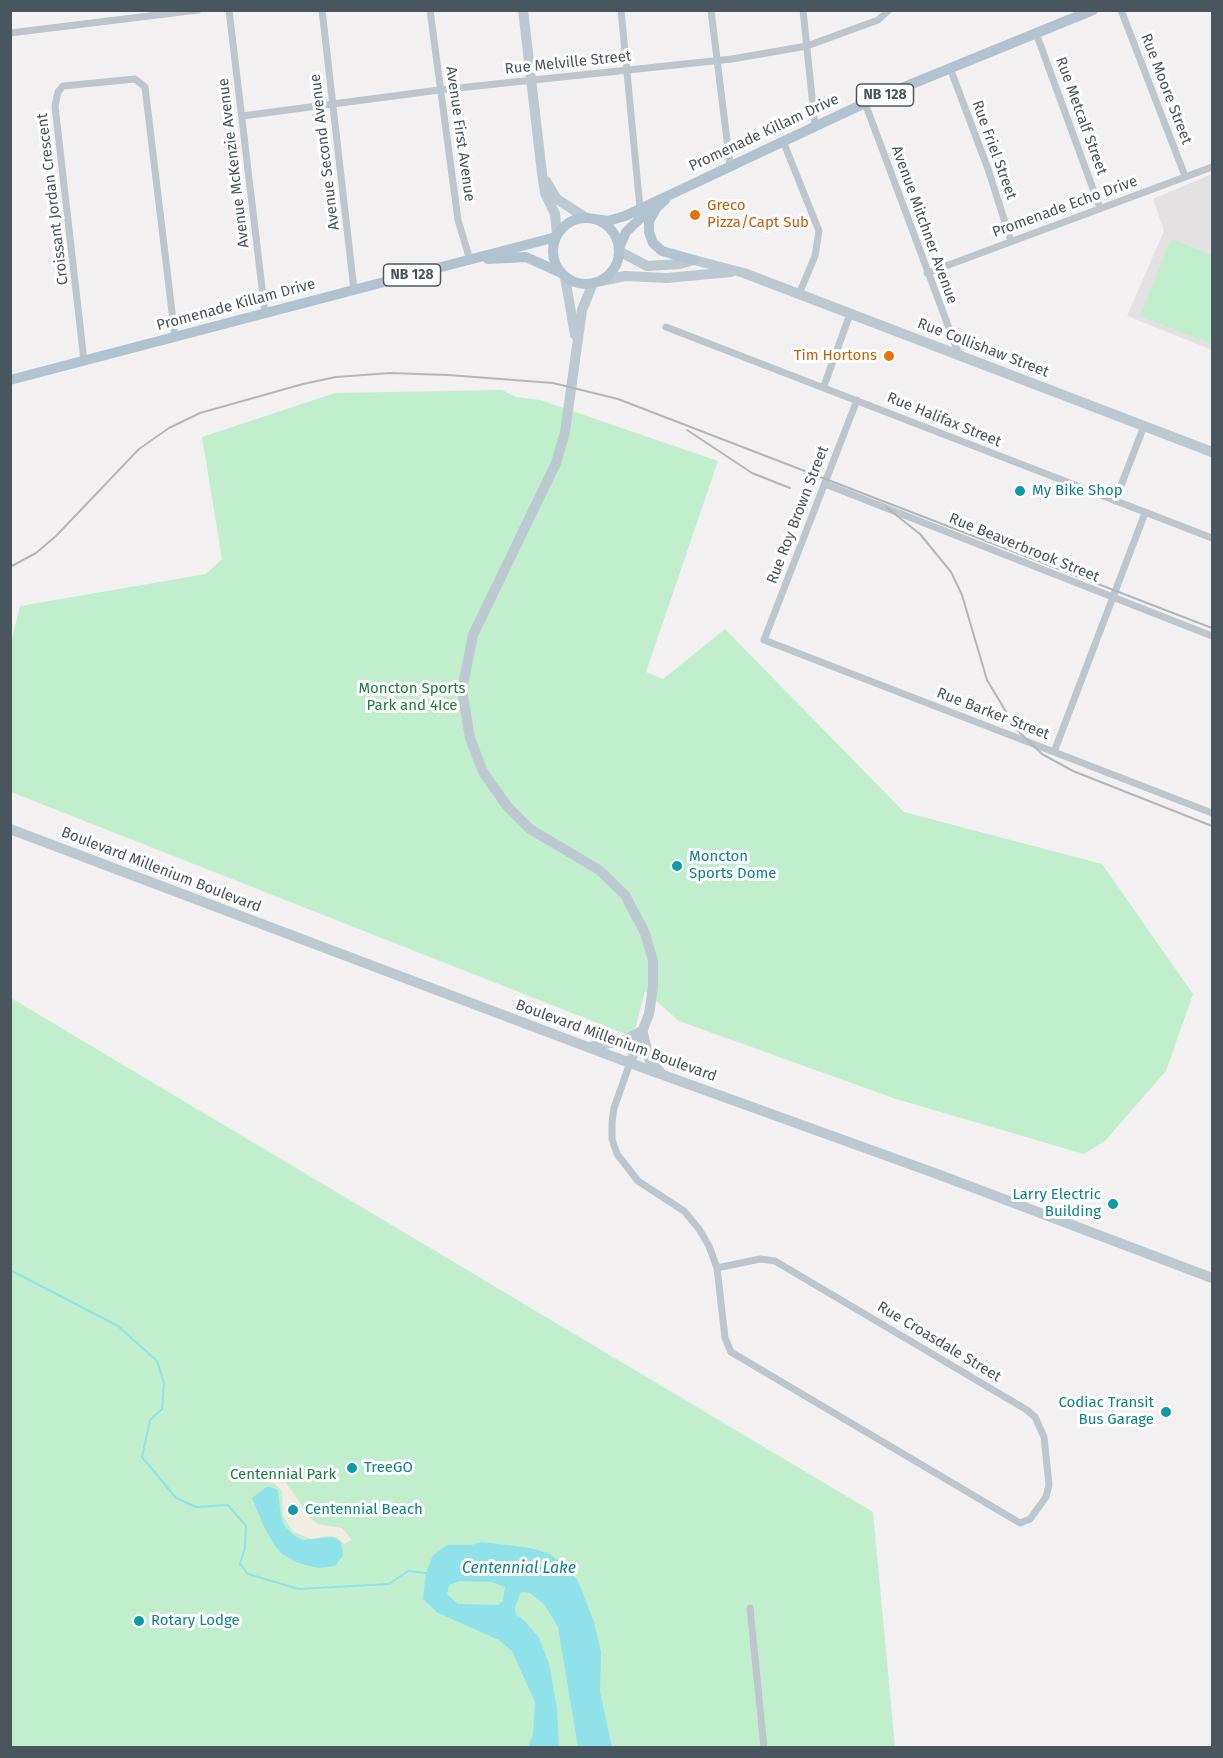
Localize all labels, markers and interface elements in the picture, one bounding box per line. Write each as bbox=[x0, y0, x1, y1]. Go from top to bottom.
street label: Rue Moore Street bbox=[1137, 31, 1195, 147]
street label: Rue Melville Street bbox=[504, 47, 632, 79]
street label: Rue Metcalf Street bbox=[1051, 55, 1111, 177]
street label: Avenue First Avenue bbox=[442, 65, 478, 203]
street label: Avenue Second Avenue bbox=[306, 73, 344, 231]
street label: Avenue McKenzie Avenue bbox=[215, 77, 253, 249]
road number: NB 128 bbox=[856, 84, 914, 106]
street label: Promenade Killam Drive bbox=[686, 90, 842, 176]
street label: Rue Friel Street bbox=[968, 98, 1020, 202]
street label: Croissant Jordan Crescent bbox=[34, 112, 72, 286]
street label: Avenue Mitchner Avenue bbox=[887, 143, 961, 307]
street label: Promenade Echo Drive bbox=[990, 172, 1140, 242]
place label: Greco Pizza/Capt Sub bbox=[707, 197, 809, 232]
marker: Greco Pizza/Capt Sub bbox=[688, 208, 702, 222]
road number: NB 128 bbox=[384, 264, 440, 286]
street label: Promenade Killam Drive bbox=[155, 275, 317, 335]
street label: Rue Collishaw Street bbox=[915, 315, 1051, 381]
place label: Tim Hortons bbox=[794, 347, 877, 365]
marker: Tim Hortons bbox=[882, 349, 896, 363]
street label: Rue Halifax Street bbox=[884, 389, 1004, 451]
street label: Rue Roy Brown Street bbox=[763, 443, 833, 587]
place label: My Bike Shop bbox=[1032, 482, 1123, 500]
marker: My Bike Shop bbox=[1013, 484, 1027, 498]
street label: Rue Beaverbrook Street bbox=[946, 510, 1102, 586]
park label: Moncton Sports Park and 4Ice bbox=[358, 680, 466, 715]
street label: Rue Barker Street bbox=[934, 684, 1052, 744]
street label: Boulevard Millenium Boulevard bbox=[59, 823, 263, 917]
place label: Moncton Sports Dome bbox=[689, 848, 776, 883]
marker: Moncton Sports Dome bbox=[670, 859, 684, 873]
street label: Boulevard Millenium Boulevard bbox=[513, 996, 719, 1086]
place label: Larry Electric Building bbox=[1012, 1186, 1101, 1221]
marker: Larry Electric Building bbox=[1106, 1197, 1120, 1211]
street label: Rue Croasdale Street bbox=[874, 1298, 1004, 1386]
place label: Codiac Transit Bus Garage bbox=[1058, 1394, 1154, 1429]
marker: Codiac Transit Bus Garage bbox=[1159, 1405, 1173, 1419]
place label: TreeGO bbox=[364, 1459, 413, 1477]
marker: TreeGO bbox=[345, 1461, 359, 1475]
park label: Centennial Park bbox=[230, 1466, 336, 1484]
place label: Centennial Beach bbox=[305, 1501, 423, 1519]
marker: Centennial Beach bbox=[286, 1503, 300, 1517]
water label: Centennial Lake bbox=[462, 1559, 576, 1579]
place label: Rotary Lodge bbox=[151, 1612, 240, 1630]
marker: Rotary Lodge bbox=[132, 1614, 146, 1628]

